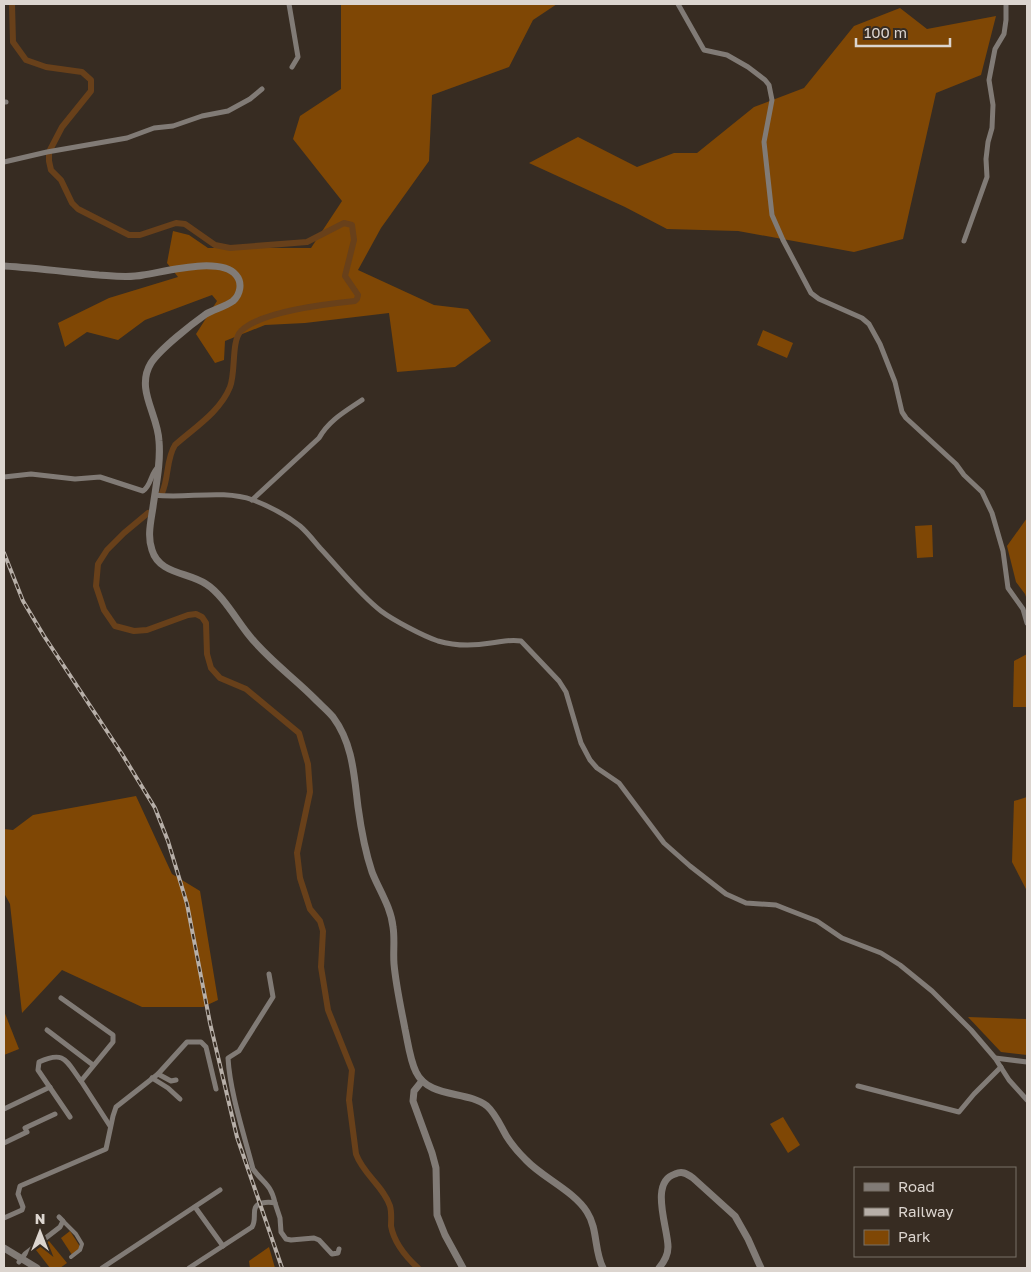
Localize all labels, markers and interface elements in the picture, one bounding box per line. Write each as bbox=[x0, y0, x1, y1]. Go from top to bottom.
scale bar bbox=[856, 15, 950, 47]
text: 100 m bbox=[864, 23, 907, 41]
legend bbox=[854, 1167, 1016, 1257]
text: Road bbox=[898, 1177, 935, 1195]
text: Railway bbox=[898, 1202, 954, 1220]
north arrow bbox=[15, 1207, 65, 1257]
text: N bbox=[35, 1210, 45, 1227]
text: Park bbox=[898, 1227, 931, 1245]

